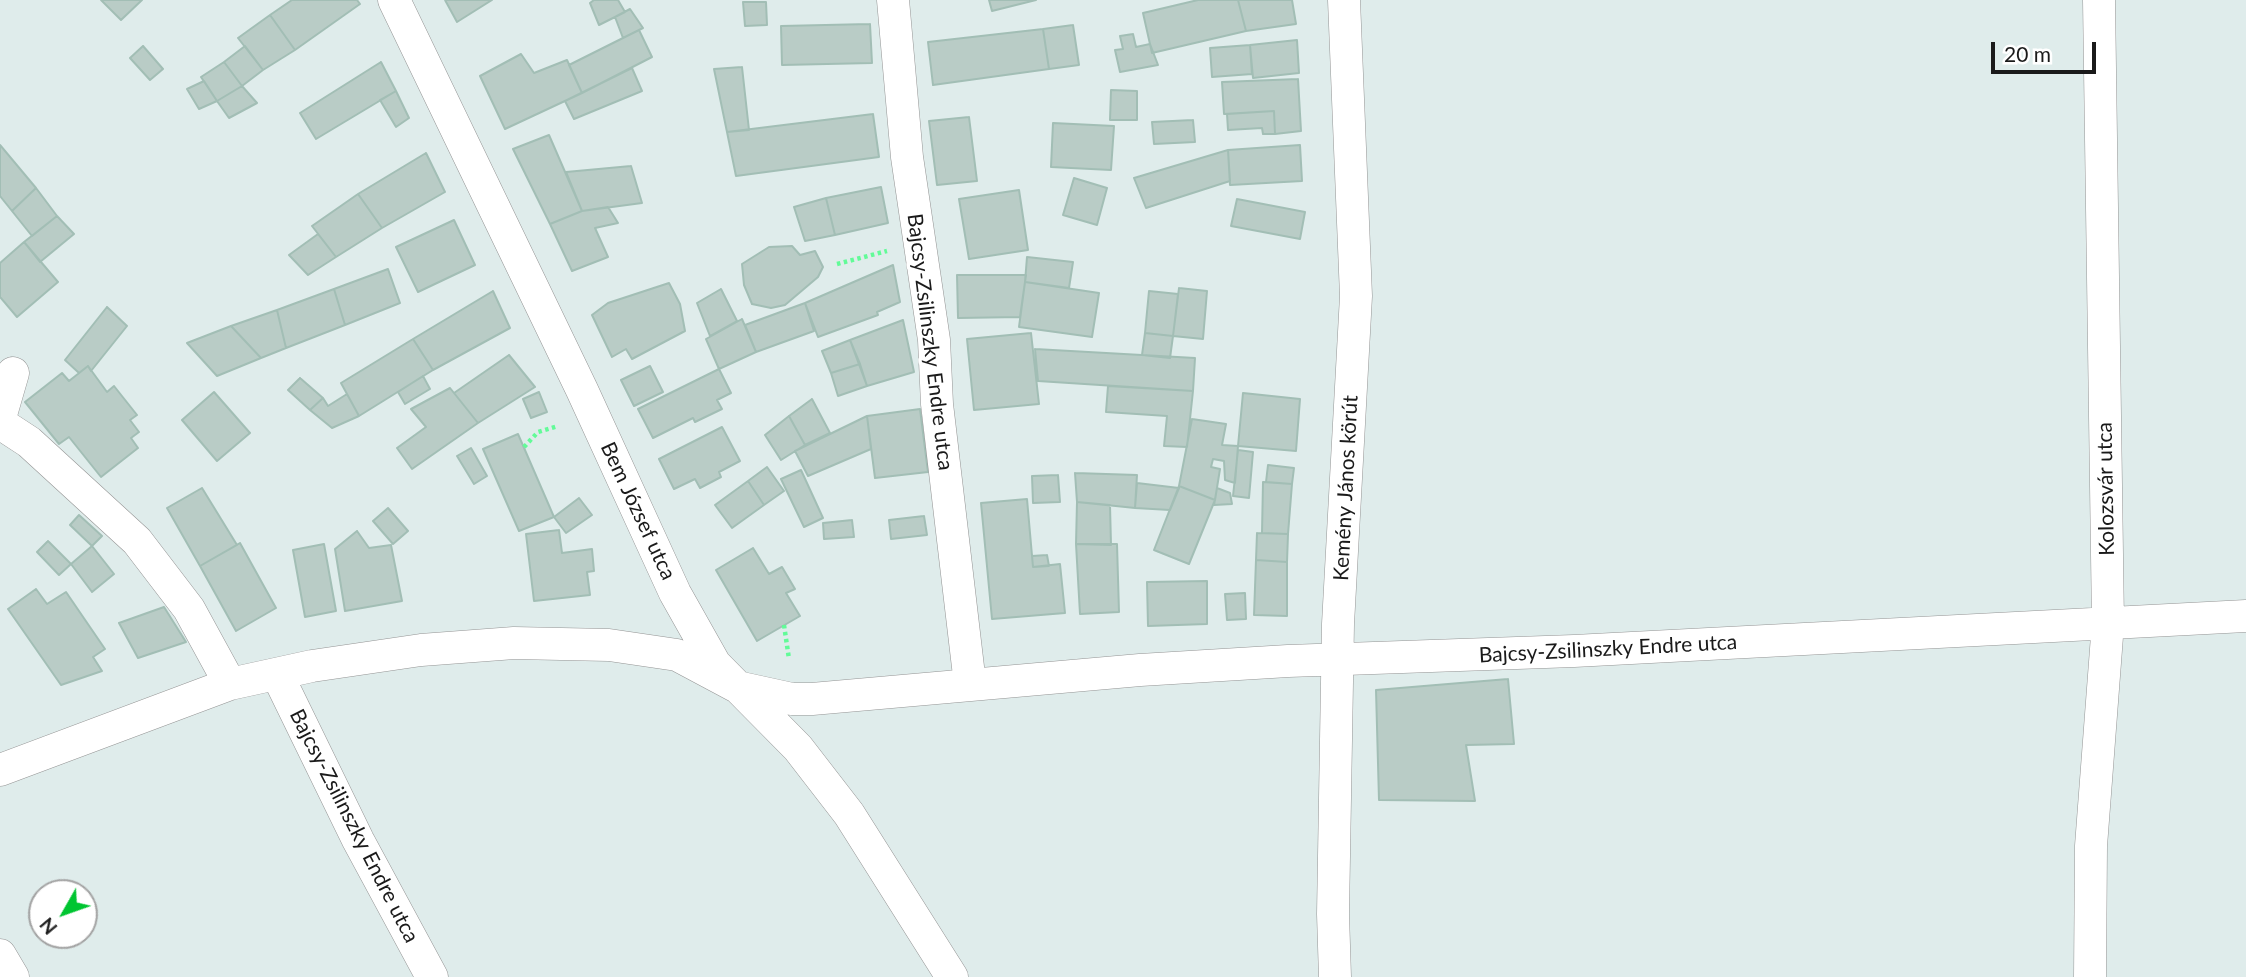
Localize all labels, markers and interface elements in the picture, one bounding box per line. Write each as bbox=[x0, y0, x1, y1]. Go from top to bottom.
scale bar bbox=[1994, 28, 2099, 72]
text: 20 m bbox=[2004, 41, 2051, 66]
street label: Bajcsy-Zsilinszky Endre utca bbox=[902, 212, 958, 472]
street label: Kemény János körút bbox=[1329, 394, 1363, 582]
street label: Kolozsvár utca bbox=[2092, 422, 2120, 556]
street label: Bem József utca bbox=[595, 438, 681, 584]
street label: Bajcsy-Zsilinszky Endre utca bbox=[1478, 630, 1738, 668]
street label: Bajcsy-Zsilinszky Endre utca bbox=[284, 705, 424, 947]
north arrow bbox=[28, 879, 98, 949]
text: N bbox=[35, 914, 62, 940]

